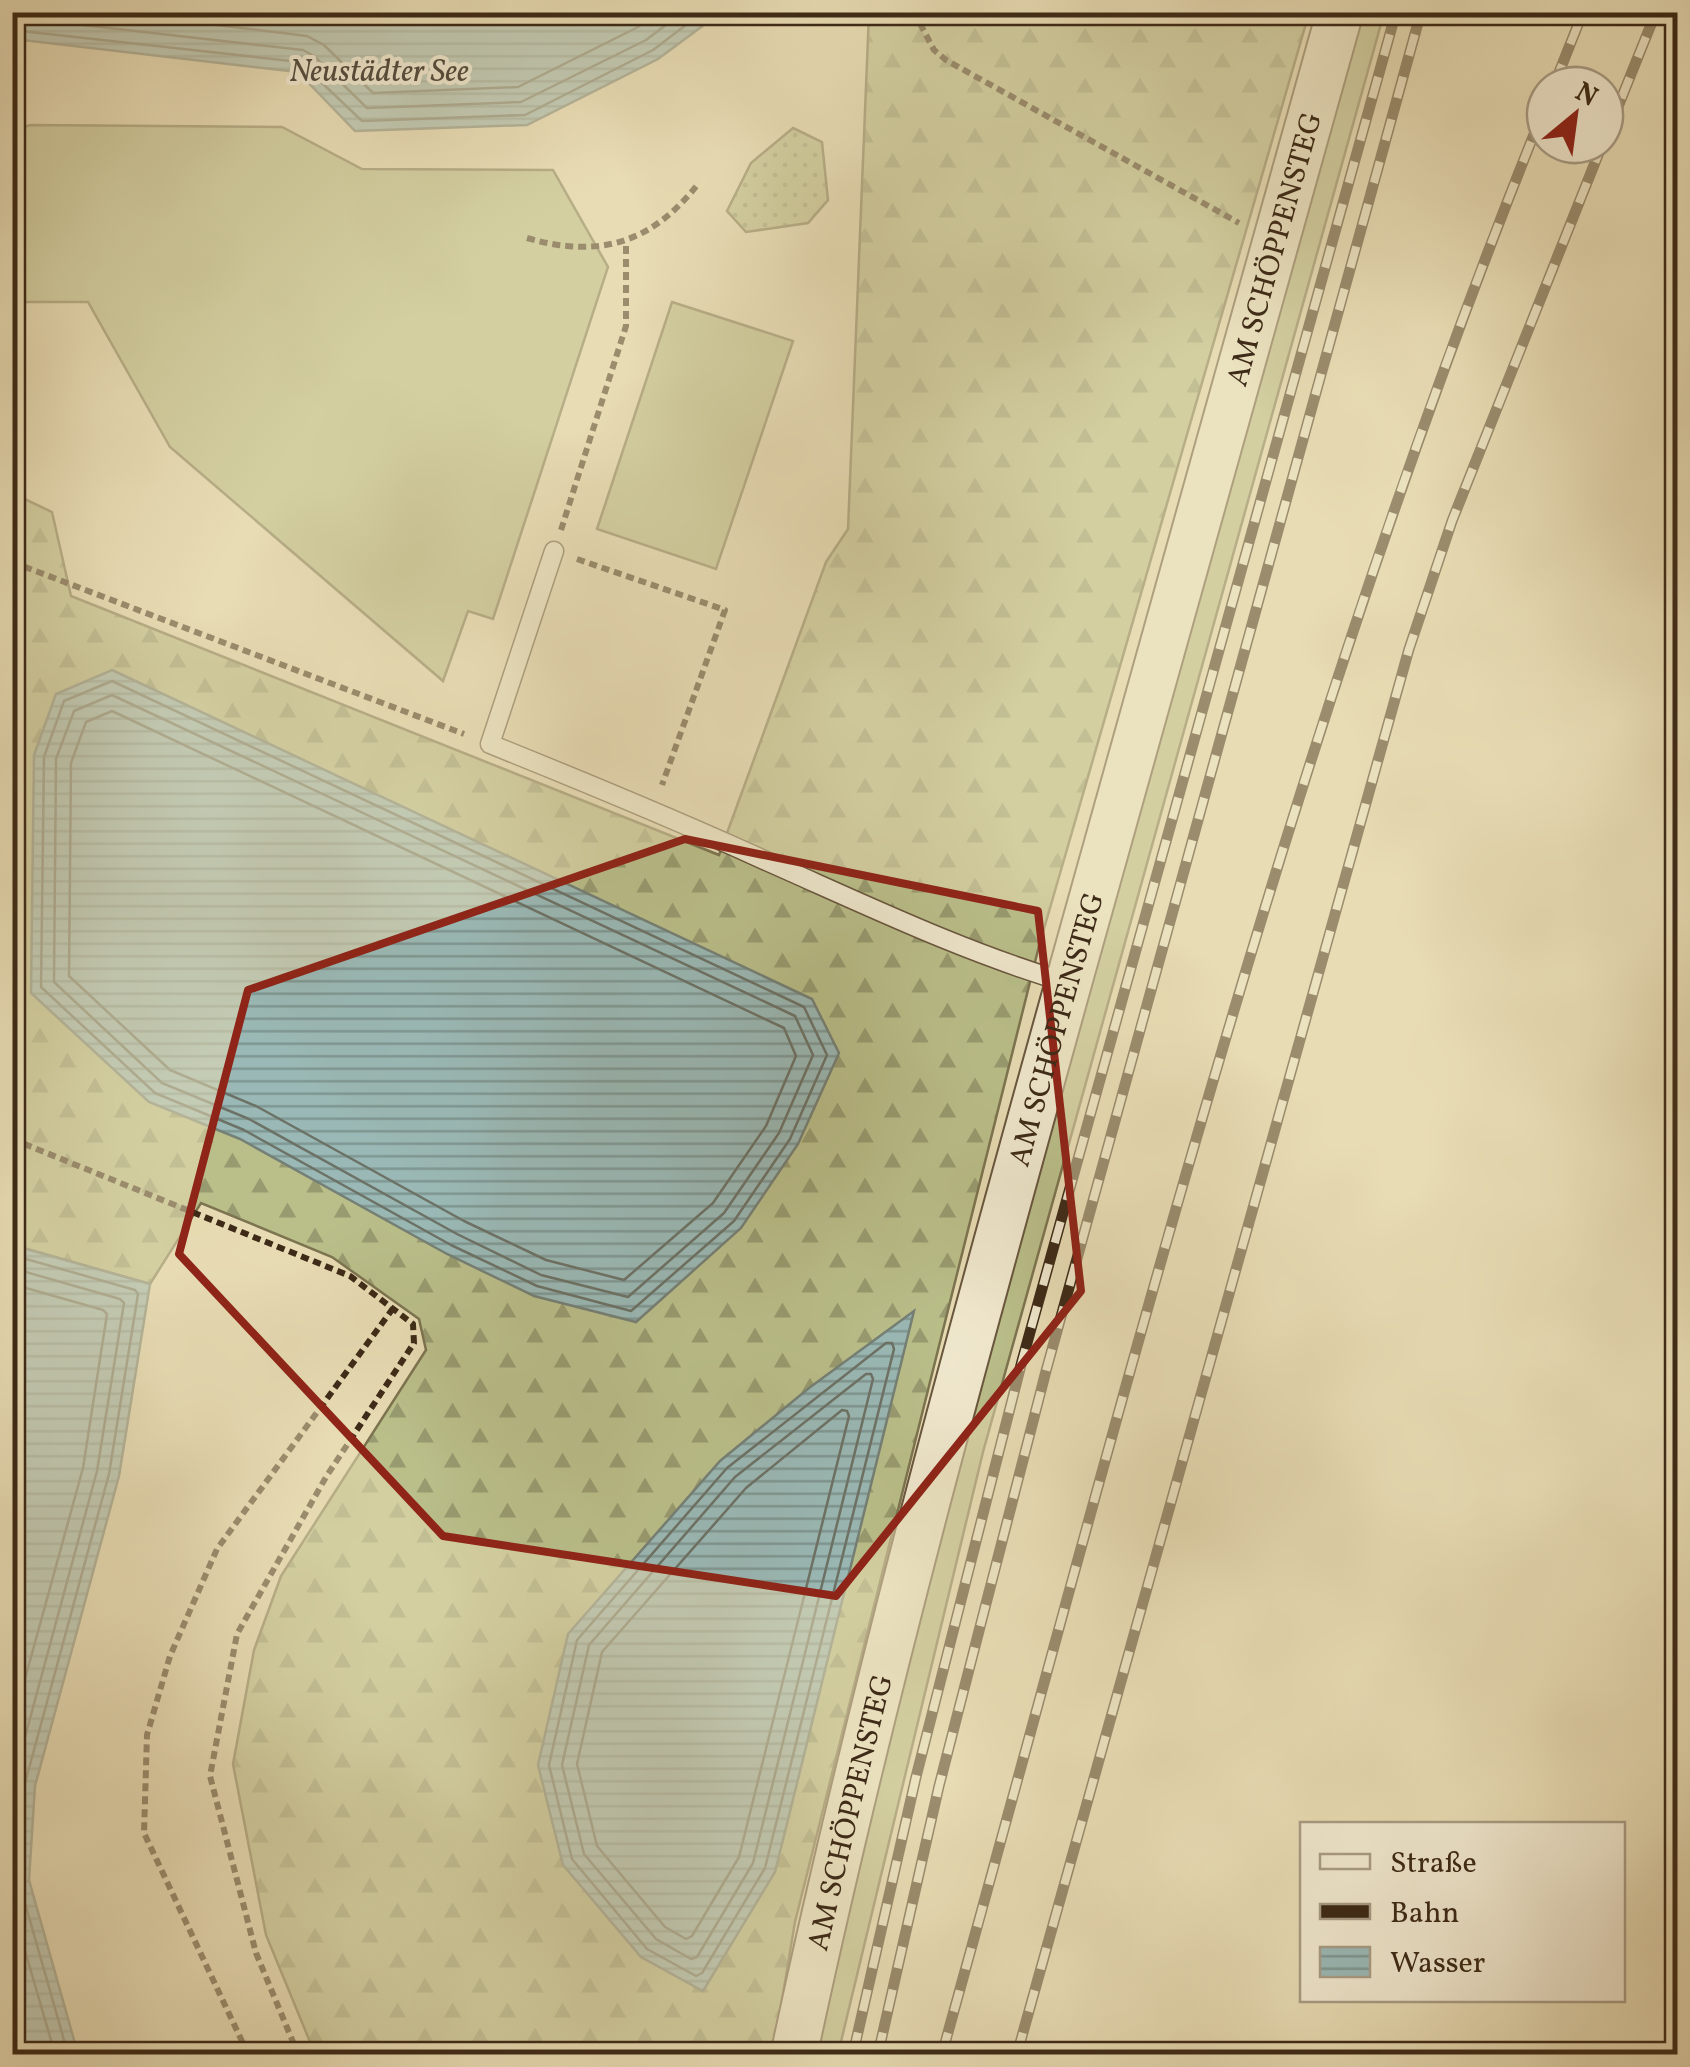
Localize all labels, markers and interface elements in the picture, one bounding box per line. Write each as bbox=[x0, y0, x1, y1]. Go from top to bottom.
water label: Neustädter See bbox=[289, 51, 469, 95]
north arrow bbox=[1525, 65, 1625, 165]
text: N bbox=[1568, 73, 1604, 117]
street label: AM SCHÖPPENSTEG bbox=[1217, 108, 1334, 391]
street label: AM SCHÖPPENSTEG bbox=[1000, 888, 1116, 1172]
street label: AM SCHÖPPENSTEG bbox=[798, 1670, 905, 1955]
legend bbox=[1300, 1822, 1625, 2002]
text: Straße bbox=[1390, 1843, 1477, 1885]
text: Bahn bbox=[1390, 1893, 1459, 1935]
text: Wasser bbox=[1390, 1943, 1485, 1985]

